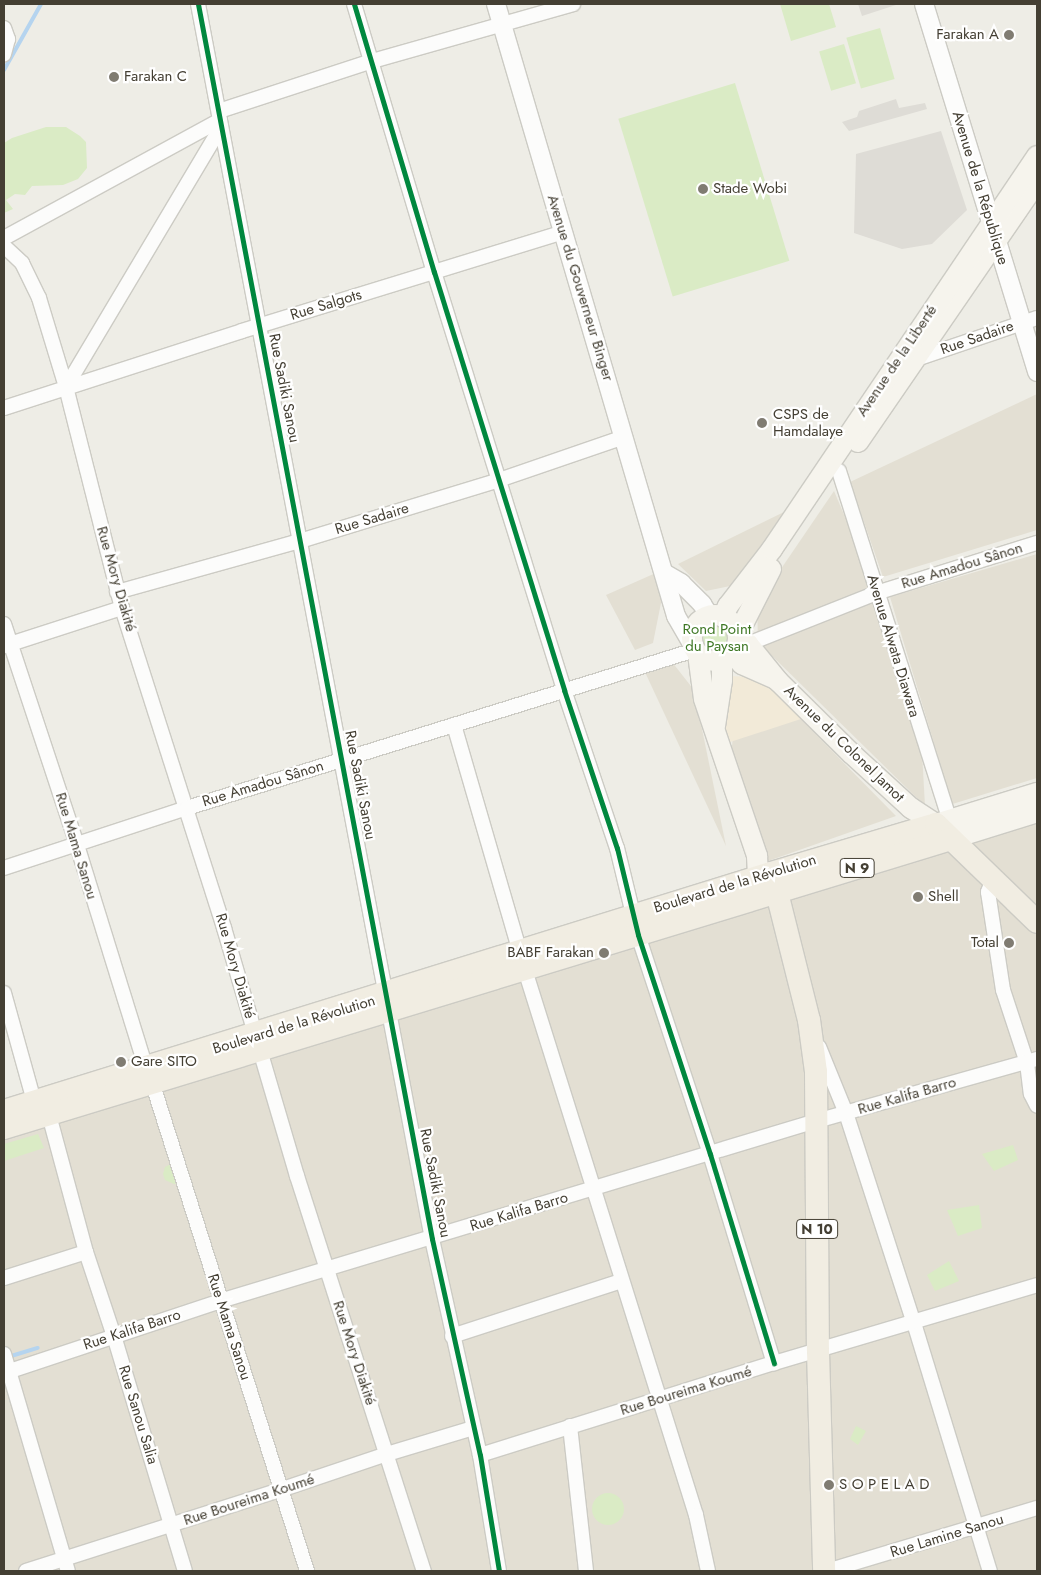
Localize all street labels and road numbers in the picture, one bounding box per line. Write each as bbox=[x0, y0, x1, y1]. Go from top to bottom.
street label: Avenue de la République bbox=[948, 109, 1012, 267]
street label: Avenue du Gouverneur Binger bbox=[543, 193, 617, 383]
street label: Rue Salgots bbox=[288, 286, 364, 324]
street label: Avenue de la Liberté bbox=[853, 302, 941, 420]
street label: Rue Sadaire bbox=[938, 317, 1016, 359]
street label: Rue Sadiki Sanou bbox=[265, 332, 303, 444]
street label: Rue Sadaire bbox=[333, 499, 411, 539]
street label: Rue Mory Diakité bbox=[92, 524, 140, 634]
street label: Rue Amadou Sânon bbox=[899, 539, 1025, 593]
street label: Avenue Alwata Diawara bbox=[863, 572, 923, 720]
street label: Avenue du Colonel Jamot bbox=[780, 682, 908, 806]
street label: Rue Sadiki Sanou bbox=[341, 729, 379, 841]
street label: Rue Amadou Sânon bbox=[200, 757, 326, 811]
street label: Rue Mama Sanou bbox=[51, 790, 101, 902]
street label: Boulevard de la Révolution bbox=[652, 851, 818, 917]
road number: N 9 bbox=[840, 856, 874, 880]
street label: Rue Mory Diakité bbox=[211, 911, 259, 1021]
street label: Boulevard de la Révolution bbox=[211, 992, 377, 1058]
street label: Rue Kalifa Barro bbox=[856, 1073, 958, 1119]
street label: Rue Sadiki Sanou bbox=[416, 1127, 454, 1239]
street label: Rue Kalifa Barro bbox=[468, 1189, 570, 1235]
road number: N 10 bbox=[796, 1218, 838, 1240]
street label: Rue Mama Sanou bbox=[203, 1272, 255, 1382]
street label: Rue Mory Diakité bbox=[329, 1299, 379, 1407]
street label: Rue Kalifa Barro bbox=[81, 1306, 183, 1354]
street label: Rue Boureima Koumé bbox=[618, 1362, 754, 1420]
street label: Rue Sanou Salia bbox=[114, 1363, 162, 1467]
street label: Rue Boureima Koumé bbox=[181, 1470, 317, 1530]
street label: Rue Lamine Sanou bbox=[888, 1510, 1006, 1562]

